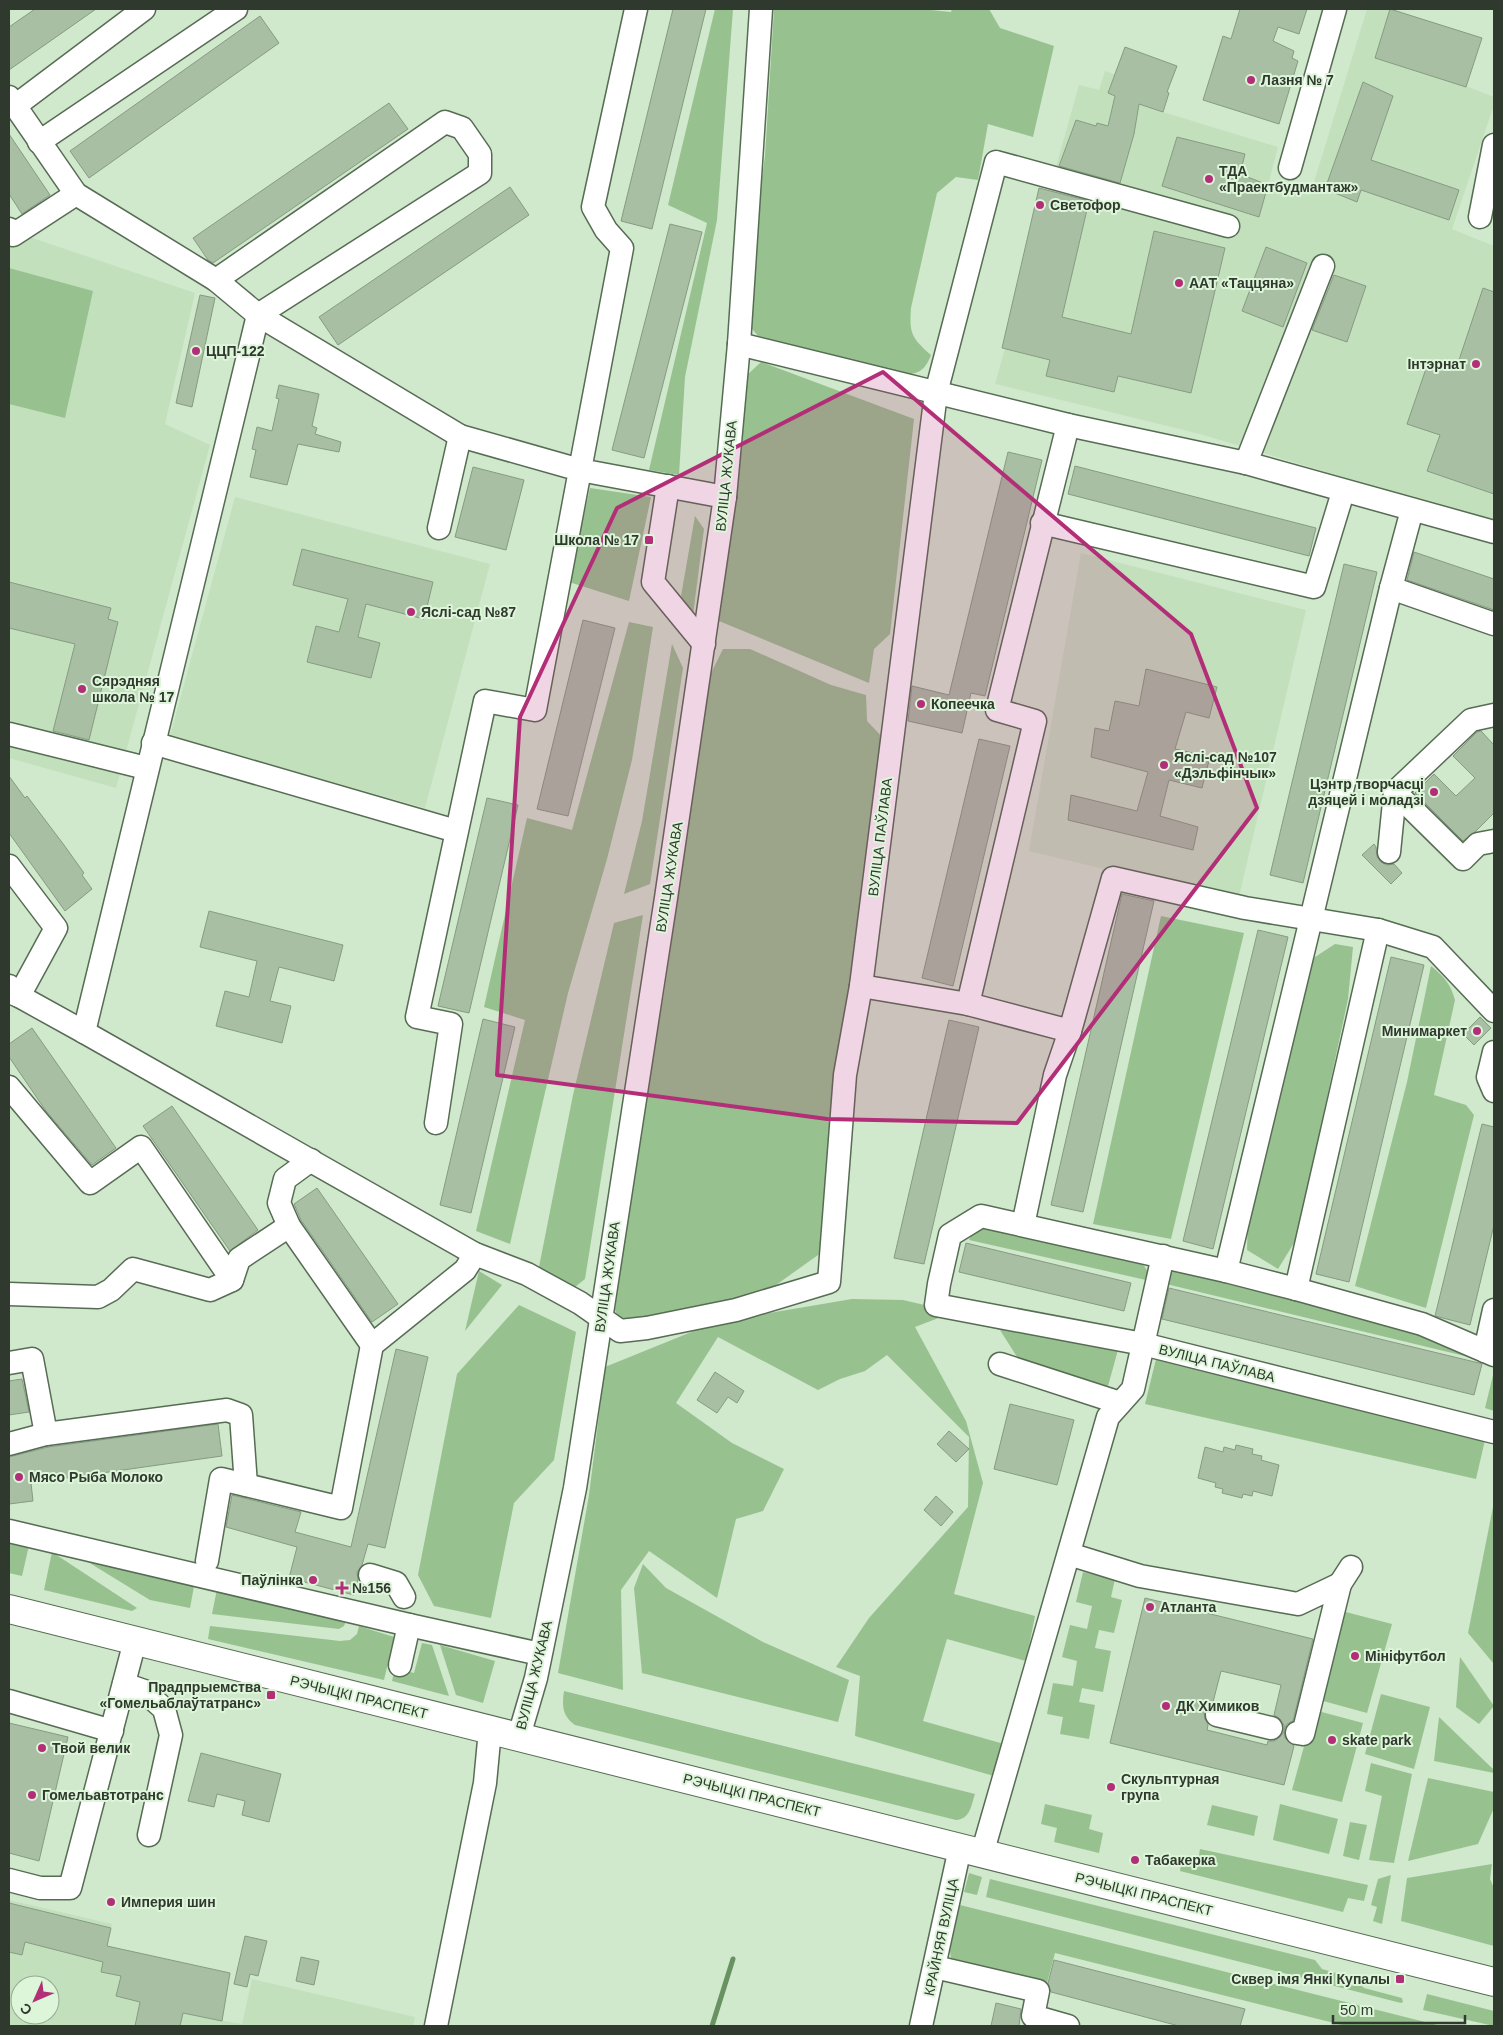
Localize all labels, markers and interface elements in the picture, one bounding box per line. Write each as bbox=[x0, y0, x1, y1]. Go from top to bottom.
place label: Лазня № 7 bbox=[1261, 72, 1334, 88]
marker: Лазня № 7 bbox=[1245, 74, 1257, 86]
place label: ТДА «Праектбудмантаж» bbox=[1219, 163, 1359, 195]
marker: ТДА «Праектбудмантаж» bbox=[1203, 173, 1215, 185]
place label: Светофор bbox=[1050, 197, 1121, 213]
marker: Светофор bbox=[1034, 199, 1046, 211]
place label: ААТ «Таццяна» bbox=[1189, 275, 1294, 291]
marker: ААТ «Таццяна» bbox=[1173, 277, 1185, 289]
place label: ЦЦП-122 bbox=[206, 343, 265, 359]
marker: ЦЦП-122 bbox=[190, 345, 202, 357]
place label: Інтэрнат bbox=[1407, 356, 1466, 372]
marker: Інтэрнат bbox=[1470, 358, 1482, 370]
street label: ВУЛІЦА ЖУКАВА bbox=[712, 419, 740, 532]
place label: Школа № 17 bbox=[554, 532, 639, 548]
marker: Школа № 17 bbox=[643, 534, 655, 546]
place label: Яслі-сад №87 bbox=[421, 604, 516, 620]
marker: Яслі-сад №87 bbox=[405, 606, 417, 618]
place label: Сярэдняя школа № 17 bbox=[92, 673, 175, 705]
marker: Сярэдняя школа № 17 bbox=[76, 683, 88, 695]
place label: Копеечка bbox=[931, 696, 995, 712]
marker: Копеечка bbox=[915, 698, 927, 710]
place label: Яслі-сад №107 «Дэльфінчык» bbox=[1174, 749, 1277, 781]
marker: Яслі-сад №107 «Дэльфінчык» bbox=[1158, 759, 1170, 771]
street label: ВУЛІЦА ПАЎЛАВА bbox=[864, 776, 895, 897]
place label: Цэнтр творчасці дзяцей і моладзі bbox=[1308, 776, 1424, 808]
marker: Цэнтр творчасці дзяцей і моладзі bbox=[1428, 786, 1440, 798]
street label: ВУЛІЦА ЖУКАВА bbox=[652, 820, 686, 933]
place label: Минимаркет bbox=[1382, 1023, 1467, 1039]
marker: Минимаркет bbox=[1471, 1025, 1483, 1037]
street label: ВУЛІЦА ЖУКАВА bbox=[591, 1220, 623, 1333]
street label: ВУЛІЦА ПАЎЛАВА bbox=[1157, 1340, 1278, 1385]
place label: Мясо Рыба Молоко bbox=[29, 1469, 163, 1485]
marker: Мясо Рыба Молоко bbox=[13, 1471, 25, 1483]
place label: Паўлінка bbox=[241, 1572, 303, 1588]
marker: Паўлінка bbox=[307, 1574, 319, 1586]
place label: №156 bbox=[352, 1580, 391, 1596]
marker: №156 bbox=[336, 1582, 348, 1594]
place label: Атланта bbox=[1160, 1599, 1217, 1615]
marker: Атланта bbox=[1144, 1601, 1156, 1613]
street label: ВУЛІЦА ЖУКАВА bbox=[513, 1618, 555, 1731]
place label: Мініфутбол bbox=[1365, 1648, 1446, 1664]
marker: Мініфутбол bbox=[1349, 1650, 1361, 1662]
street label: РЭЧЫЦКІ ПРАСПЕКТ bbox=[289, 1672, 430, 1722]
place label: Прадпрыемства «Гомельаблаўтатранс» bbox=[100, 1679, 261, 1711]
marker: Прадпрыемства «Гомельаблаўтатранс» bbox=[265, 1689, 277, 1701]
place label: ДК Химиков bbox=[1176, 1698, 1260, 1714]
marker: ДК Химиков bbox=[1160, 1700, 1172, 1712]
place label: skate park bbox=[1342, 1732, 1411, 1748]
marker: skate park bbox=[1326, 1734, 1338, 1746]
place label: Твой велик bbox=[52, 1740, 131, 1756]
marker: Твой велик bbox=[36, 1742, 48, 1754]
street label: РЭЧЫЦКІ ПРАСПЕКТ bbox=[682, 1770, 823, 1820]
place label: Скульптурная група bbox=[1121, 1771, 1219, 1803]
marker: Скульптурная група bbox=[1105, 1781, 1117, 1793]
place label: Гомельавтотранс bbox=[42, 1787, 164, 1803]
marker: Гомельавтотранс bbox=[26, 1789, 38, 1801]
place label: Табакерка bbox=[1145, 1852, 1216, 1868]
marker: Табакерка bbox=[1129, 1854, 1141, 1866]
street label: РЭЧЫЦКІ ПРАСПЕКТ bbox=[1074, 1869, 1215, 1919]
street label: КРАЙНЯЯ ВУЛІЦА bbox=[920, 1876, 961, 1997]
place label: Империя шин bbox=[121, 1894, 216, 1910]
marker: Империя шин bbox=[105, 1896, 117, 1908]
place label: Сквер імя Янкі Купалы bbox=[1231, 1971, 1390, 1987]
marker: Сквер імя Янкі Купалы bbox=[1394, 1973, 1406, 1985]
north arrow bbox=[10, 1975, 60, 2025]
scale bar bbox=[1333, 1992, 1466, 2024]
text: С bbox=[17, 2000, 35, 2018]
text: 50 m bbox=[1340, 2001, 1373, 2018]

